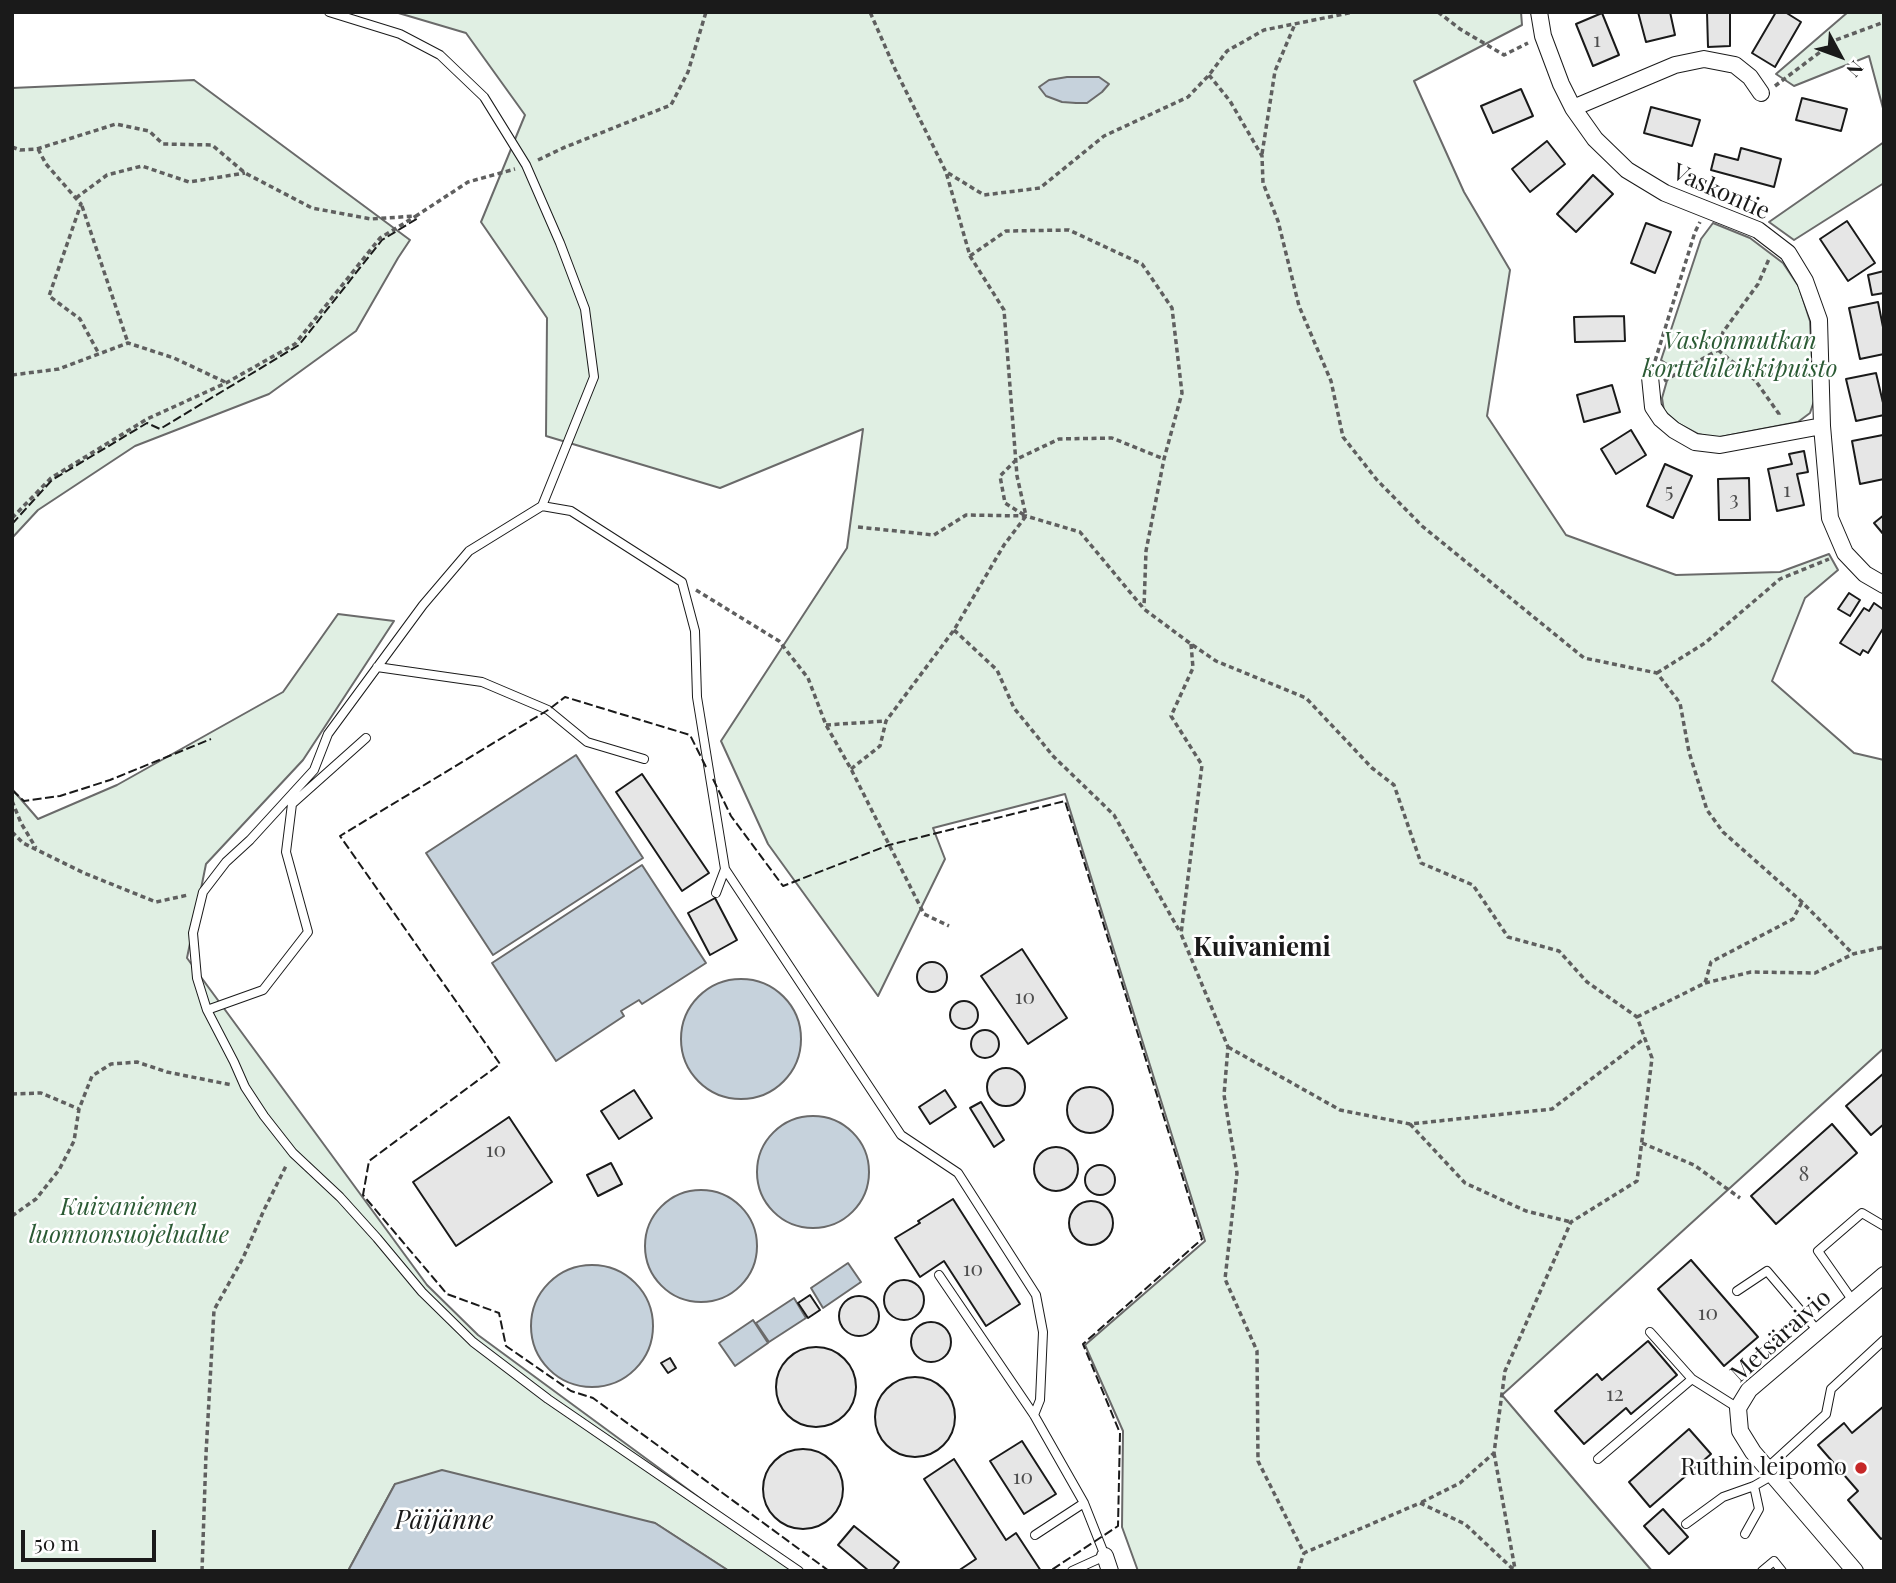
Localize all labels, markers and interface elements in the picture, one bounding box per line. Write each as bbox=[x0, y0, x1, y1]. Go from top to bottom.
north arrow bbox=[1805, 21, 1875, 91]
house number: 1 bbox=[1593, 27, 1601, 53]
text: N bbox=[1842, 56, 1870, 83]
street label: Vaskontie bbox=[1668, 158, 1774, 226]
park label: Vaskonmutkan korttelileikkipuisto bbox=[1642, 328, 1838, 384]
house number: 1 bbox=[1783, 477, 1791, 503]
house number: 5 bbox=[1665, 478, 1673, 504]
house number: 3 bbox=[1729, 486, 1739, 512]
district label: Kuivaniemi bbox=[1193, 932, 1331, 964]
house number: 10 bbox=[1015, 984, 1035, 1010]
house number: 10 bbox=[486, 1137, 506, 1163]
house number: 8 bbox=[1799, 1161, 1809, 1187]
park label: Kuivaniemen luonnonsuojelualue bbox=[29, 1194, 229, 1250]
house number: 10 bbox=[963, 1256, 983, 1282]
street label: Metsäraivio bbox=[1725, 1283, 1837, 1389]
house number: 10 bbox=[1698, 1300, 1718, 1326]
house number: 12 bbox=[1606, 1381, 1624, 1407]
place label: Ruthin leipomo bbox=[1680, 1454, 1847, 1482]
marker: Ruthin leipomo bbox=[1853, 1460, 1869, 1476]
house number: 10 bbox=[1013, 1464, 1033, 1490]
water label: Päijänne bbox=[395, 1505, 493, 1537]
scale bar bbox=[24, 1516, 159, 1560]
text: 50 m bbox=[34, 1528, 79, 1556]

